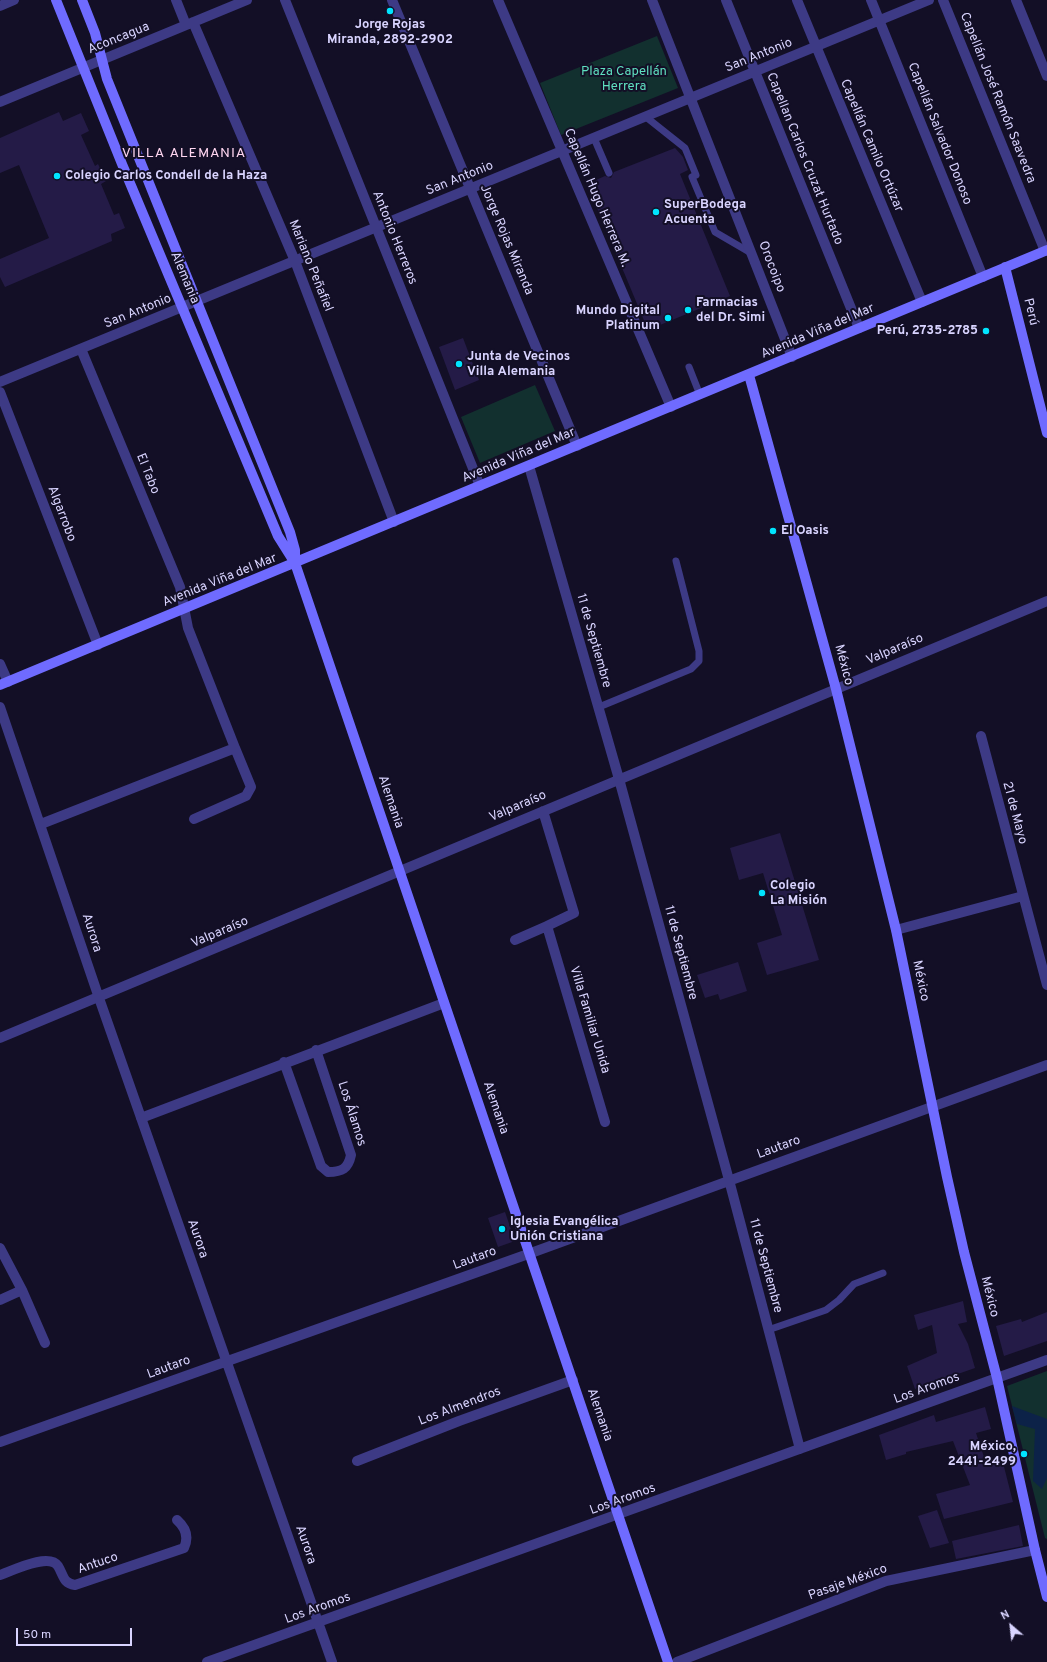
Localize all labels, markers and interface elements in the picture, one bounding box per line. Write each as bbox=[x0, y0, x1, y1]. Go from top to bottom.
marker: Jorge Rojas Miranda, 2892-2902 bbox=[385, 6, 395, 16]
street label: Capellán José Ramón Saavedra bbox=[956, 10, 1038, 186]
place label: Jorge Rojas Miranda, 2892-2902 bbox=[327, 17, 453, 48]
street label: Aconcagua bbox=[86, 20, 152, 58]
street label: San Antonio bbox=[723, 35, 795, 77]
street label: Capellán Salvador Donoso bbox=[903, 61, 975, 207]
park label: Plaza Capellán Herrera bbox=[581, 64, 667, 95]
street label: Capellan Carlos Cruzat Hurtado bbox=[762, 71, 846, 247]
street label: Capellán Camilo Ortúzar bbox=[836, 77, 906, 215]
street label: Capellán Hugo Herrera M. bbox=[560, 126, 632, 270]
district label: VILLA ALEMANIA bbox=[122, 146, 246, 162]
street label: San Antonio bbox=[424, 158, 496, 200]
place label: Colegio Carlos Condell de la Haza bbox=[65, 168, 267, 184]
marker: Colegio Carlos Condell de la Haza bbox=[52, 171, 62, 181]
street label: Jorge Rojas Miranda bbox=[476, 182, 536, 298]
street label: Antonio Herreros bbox=[368, 189, 420, 287]
place label: SuperBodega Acuenta bbox=[664, 197, 746, 228]
marker: SuperBodega Acuenta bbox=[651, 207, 661, 217]
street label: Mariano Peñafiel bbox=[284, 218, 336, 314]
street label: Orocoipo bbox=[754, 239, 788, 295]
street label: Alemania bbox=[166, 250, 202, 306]
street label: San Antonio bbox=[102, 291, 174, 333]
place label: Farmacias del Dr. Simi bbox=[696, 295, 765, 326]
street label: Perú bbox=[1019, 297, 1041, 327]
street label: Avenida Viña del Mar bbox=[759, 301, 877, 363]
place label: Mundo Digital Platinum bbox=[576, 303, 660, 334]
marker: Farmacias del Dr. Simi bbox=[683, 305, 693, 315]
marker: Mundo Digital Platinum bbox=[663, 313, 673, 323]
place label: Perú, 2735-2785 bbox=[877, 323, 978, 339]
marker: Perú, 2735-2785 bbox=[981, 326, 991, 336]
place label: Junta de Vecinos Villa Alemania bbox=[467, 349, 570, 380]
marker: Junta de Vecinos Villa Alemania bbox=[454, 359, 464, 369]
street label: Avenida Viña del Mar bbox=[460, 425, 578, 487]
street label: El Tabo bbox=[132, 451, 162, 497]
street label: Algarrobo bbox=[43, 484, 79, 544]
place label: El Oasis bbox=[781, 523, 829, 539]
marker: El Oasis bbox=[768, 526, 778, 536]
street label: Avenida Viña del Mar bbox=[161, 551, 279, 611]
street label: 11 de Septiembre bbox=[572, 592, 614, 690]
street label: Valparaíso bbox=[864, 631, 926, 669]
street label: México bbox=[830, 643, 856, 687]
street label: Alemania bbox=[374, 774, 406, 830]
street label: 21 de Mayo bbox=[998, 780, 1030, 846]
street label: Valparaíso bbox=[487, 788, 549, 826]
place label: Colegio La Misión bbox=[770, 878, 827, 909]
marker: Colegio La Misión bbox=[757, 888, 767, 898]
street label: 11 de Septiembre bbox=[660, 904, 700, 1002]
street label: Aurora bbox=[77, 912, 105, 954]
street label: Valparaíso bbox=[189, 914, 251, 952]
street label: México bbox=[908, 959, 932, 1003]
street label: Villa Familiar Unida bbox=[565, 964, 613, 1076]
street label: Los Álamos bbox=[333, 1080, 369, 1148]
street label: Alemania bbox=[479, 1080, 511, 1136]
street label: Lautaro bbox=[755, 1133, 803, 1163]
place label: Iglesia Evangélica Unión Cristiana bbox=[510, 1214, 619, 1245]
street label: 11 de Septiembre bbox=[745, 1217, 785, 1315]
street label: Aurora bbox=[183, 1218, 211, 1260]
marker: Iglesia Evangélica Unión Cristiana bbox=[497, 1224, 507, 1234]
street label: Lautaro bbox=[451, 1244, 499, 1274]
street label: México bbox=[976, 1275, 1002, 1319]
street label: Lautaro bbox=[145, 1353, 193, 1383]
street label: Los Aromos bbox=[892, 1370, 962, 1408]
street label: Los Almendros bbox=[417, 1384, 503, 1430]
street label: Alemania bbox=[583, 1387, 615, 1443]
place label: México, 2441-2499 bbox=[948, 1439, 1016, 1470]
marker: México, 2441-2499 bbox=[1019, 1449, 1029, 1459]
street label: Los Aromos bbox=[588, 1481, 658, 1519]
street label: Aurora bbox=[291, 1524, 319, 1566]
street label: Antuco bbox=[76, 1550, 120, 1578]
street label: Pasaje México bbox=[806, 1562, 890, 1604]
street label: Los Aromos bbox=[283, 1590, 353, 1628]
north arrow bbox=[991, 1606, 1031, 1646]
text: N bbox=[999, 1607, 1012, 1623]
scale bar bbox=[18, 1620, 134, 1646]
text: 50 m bbox=[23, 1627, 51, 1643]

